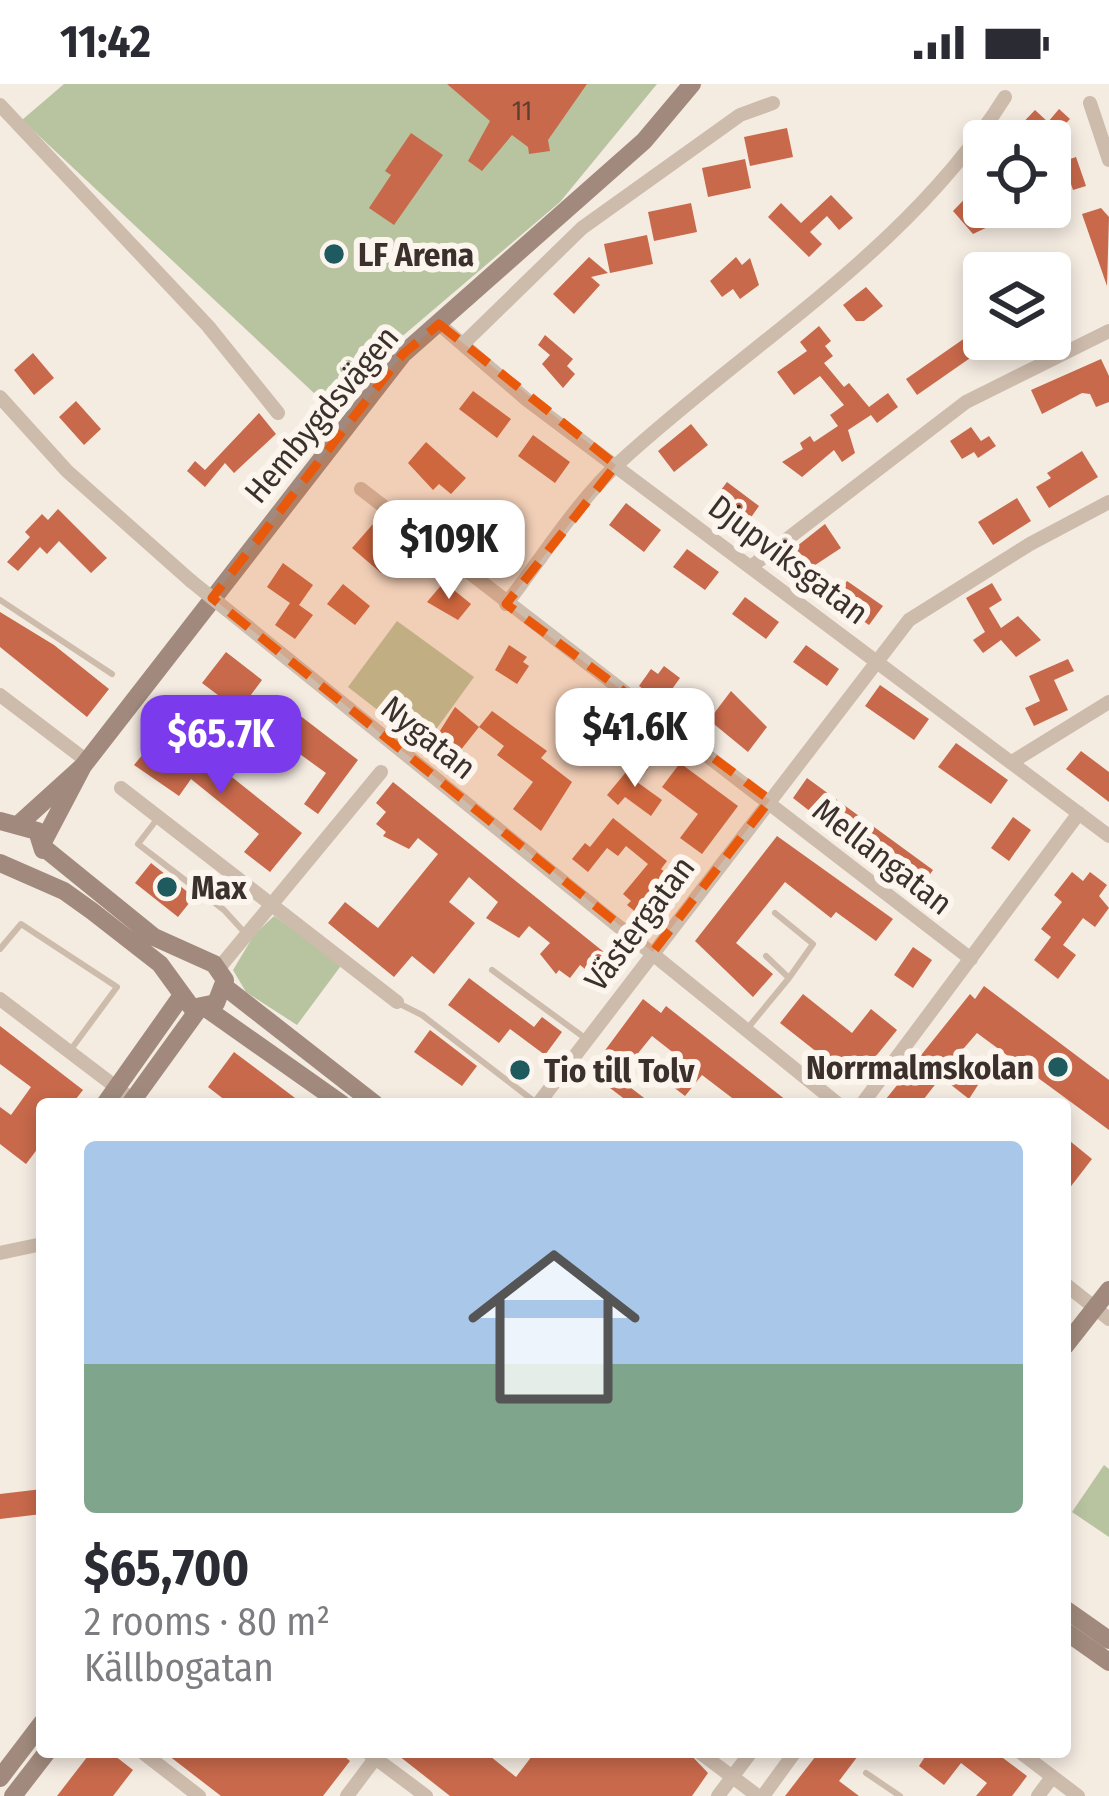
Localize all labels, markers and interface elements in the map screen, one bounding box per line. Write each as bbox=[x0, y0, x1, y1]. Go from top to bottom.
text: 11:42 bbox=[60, 15, 151, 69]
house number: 11 bbox=[512, 95, 532, 127]
map controls bbox=[963, 120, 1071, 360]
button: locate bbox=[963, 120, 1071, 228]
place label: LF Arena bbox=[358, 235, 474, 275]
marker: LF Arena bbox=[321, 241, 347, 267]
button: layers bbox=[963, 252, 1071, 360]
street label: Hembygdsvägen bbox=[236, 318, 407, 511]
street label: Djupviksgatan bbox=[701, 487, 876, 633]
pin: $109K bbox=[365, 500, 533, 602]
text: $109K bbox=[400, 516, 498, 562]
street label: Nygatan bbox=[373, 688, 484, 788]
pin: $41.6K bbox=[537, 688, 733, 790]
pin: $65.7K bbox=[123, 695, 319, 797]
text: $41.6K bbox=[583, 704, 687, 750]
text: $65.7K bbox=[168, 711, 274, 757]
street label: Mellangatan bbox=[805, 790, 960, 924]
street label: Västergatan bbox=[576, 848, 703, 999]
place label: Max bbox=[191, 868, 247, 908]
marker: Max bbox=[154, 874, 180, 900]
place label: Norrmalmskolan bbox=[806, 1048, 1034, 1088]
place label: Tio till Tolv bbox=[544, 1051, 695, 1091]
marker: Norrmalmskolan bbox=[1045, 1054, 1071, 1080]
marker: Tio till Tolv bbox=[507, 1057, 533, 1083]
icon: home bbox=[446, 1219, 662, 1435]
text: $65,700 bbox=[84, 1537, 249, 1599]
text: 2 rooms · 80 m² bbox=[84, 1599, 330, 1645]
text: Källbogatan bbox=[84, 1645, 274, 1691]

